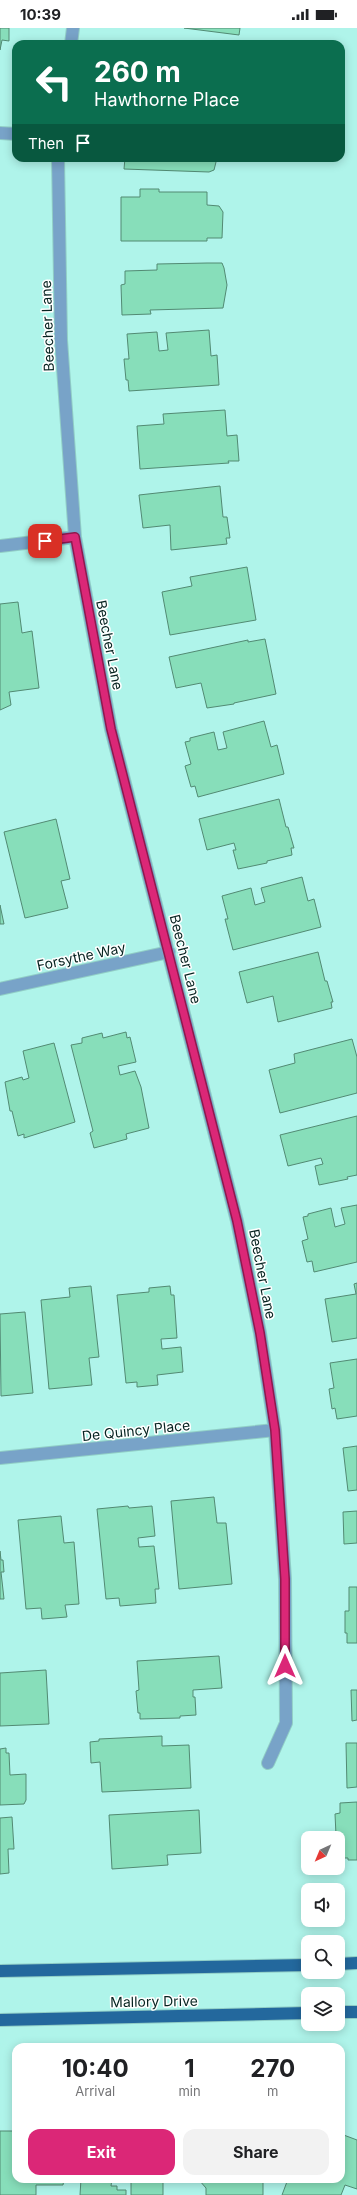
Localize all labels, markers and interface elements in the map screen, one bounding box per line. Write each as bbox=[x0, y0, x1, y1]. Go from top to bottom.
text: 10:39 bbox=[20, 5, 61, 24]
text: 260 m bbox=[94, 55, 181, 89]
icon: left bbox=[28, 56, 80, 108]
text: Hawthorne Place bbox=[94, 89, 240, 110]
icon: arrive bbox=[72, 132, 94, 154]
text: Then bbox=[28, 134, 64, 153]
street label: Beecher Lane bbox=[37, 280, 57, 372]
pin bbox=[28, 524, 62, 558]
icon: arrive bbox=[34, 530, 56, 552]
street label: Beecher Lane bbox=[93, 599, 127, 691]
street label: Beecher Lane bbox=[167, 913, 205, 1005]
street label: Forsythe Way bbox=[35, 938, 127, 974]
street label: Beecher Lane bbox=[246, 1228, 280, 1320]
street label: De Quincy Place bbox=[81, 1416, 191, 1444]
position arrow bbox=[264, 1645, 306, 1687]
north arrow bbox=[301, 1831, 345, 1875]
map controls bbox=[301, 1831, 345, 2031]
button: sound bbox=[301, 1883, 345, 1927]
button: search bbox=[301, 1935, 345, 1979]
button: layers bbox=[301, 1987, 345, 2031]
street label: Mallory Drive bbox=[110, 1992, 198, 2010]
text: 10:40 bbox=[62, 2054, 129, 2083]
text: 1 bbox=[184, 2054, 195, 2083]
text: 270 bbox=[250, 2054, 295, 2083]
text: Arrival bbox=[75, 2083, 115, 2099]
text: min bbox=[178, 2083, 201, 2099]
text: m bbox=[267, 2083, 278, 2099]
button: Exit bbox=[28, 2129, 175, 2175]
button: Share bbox=[183, 2129, 329, 2175]

